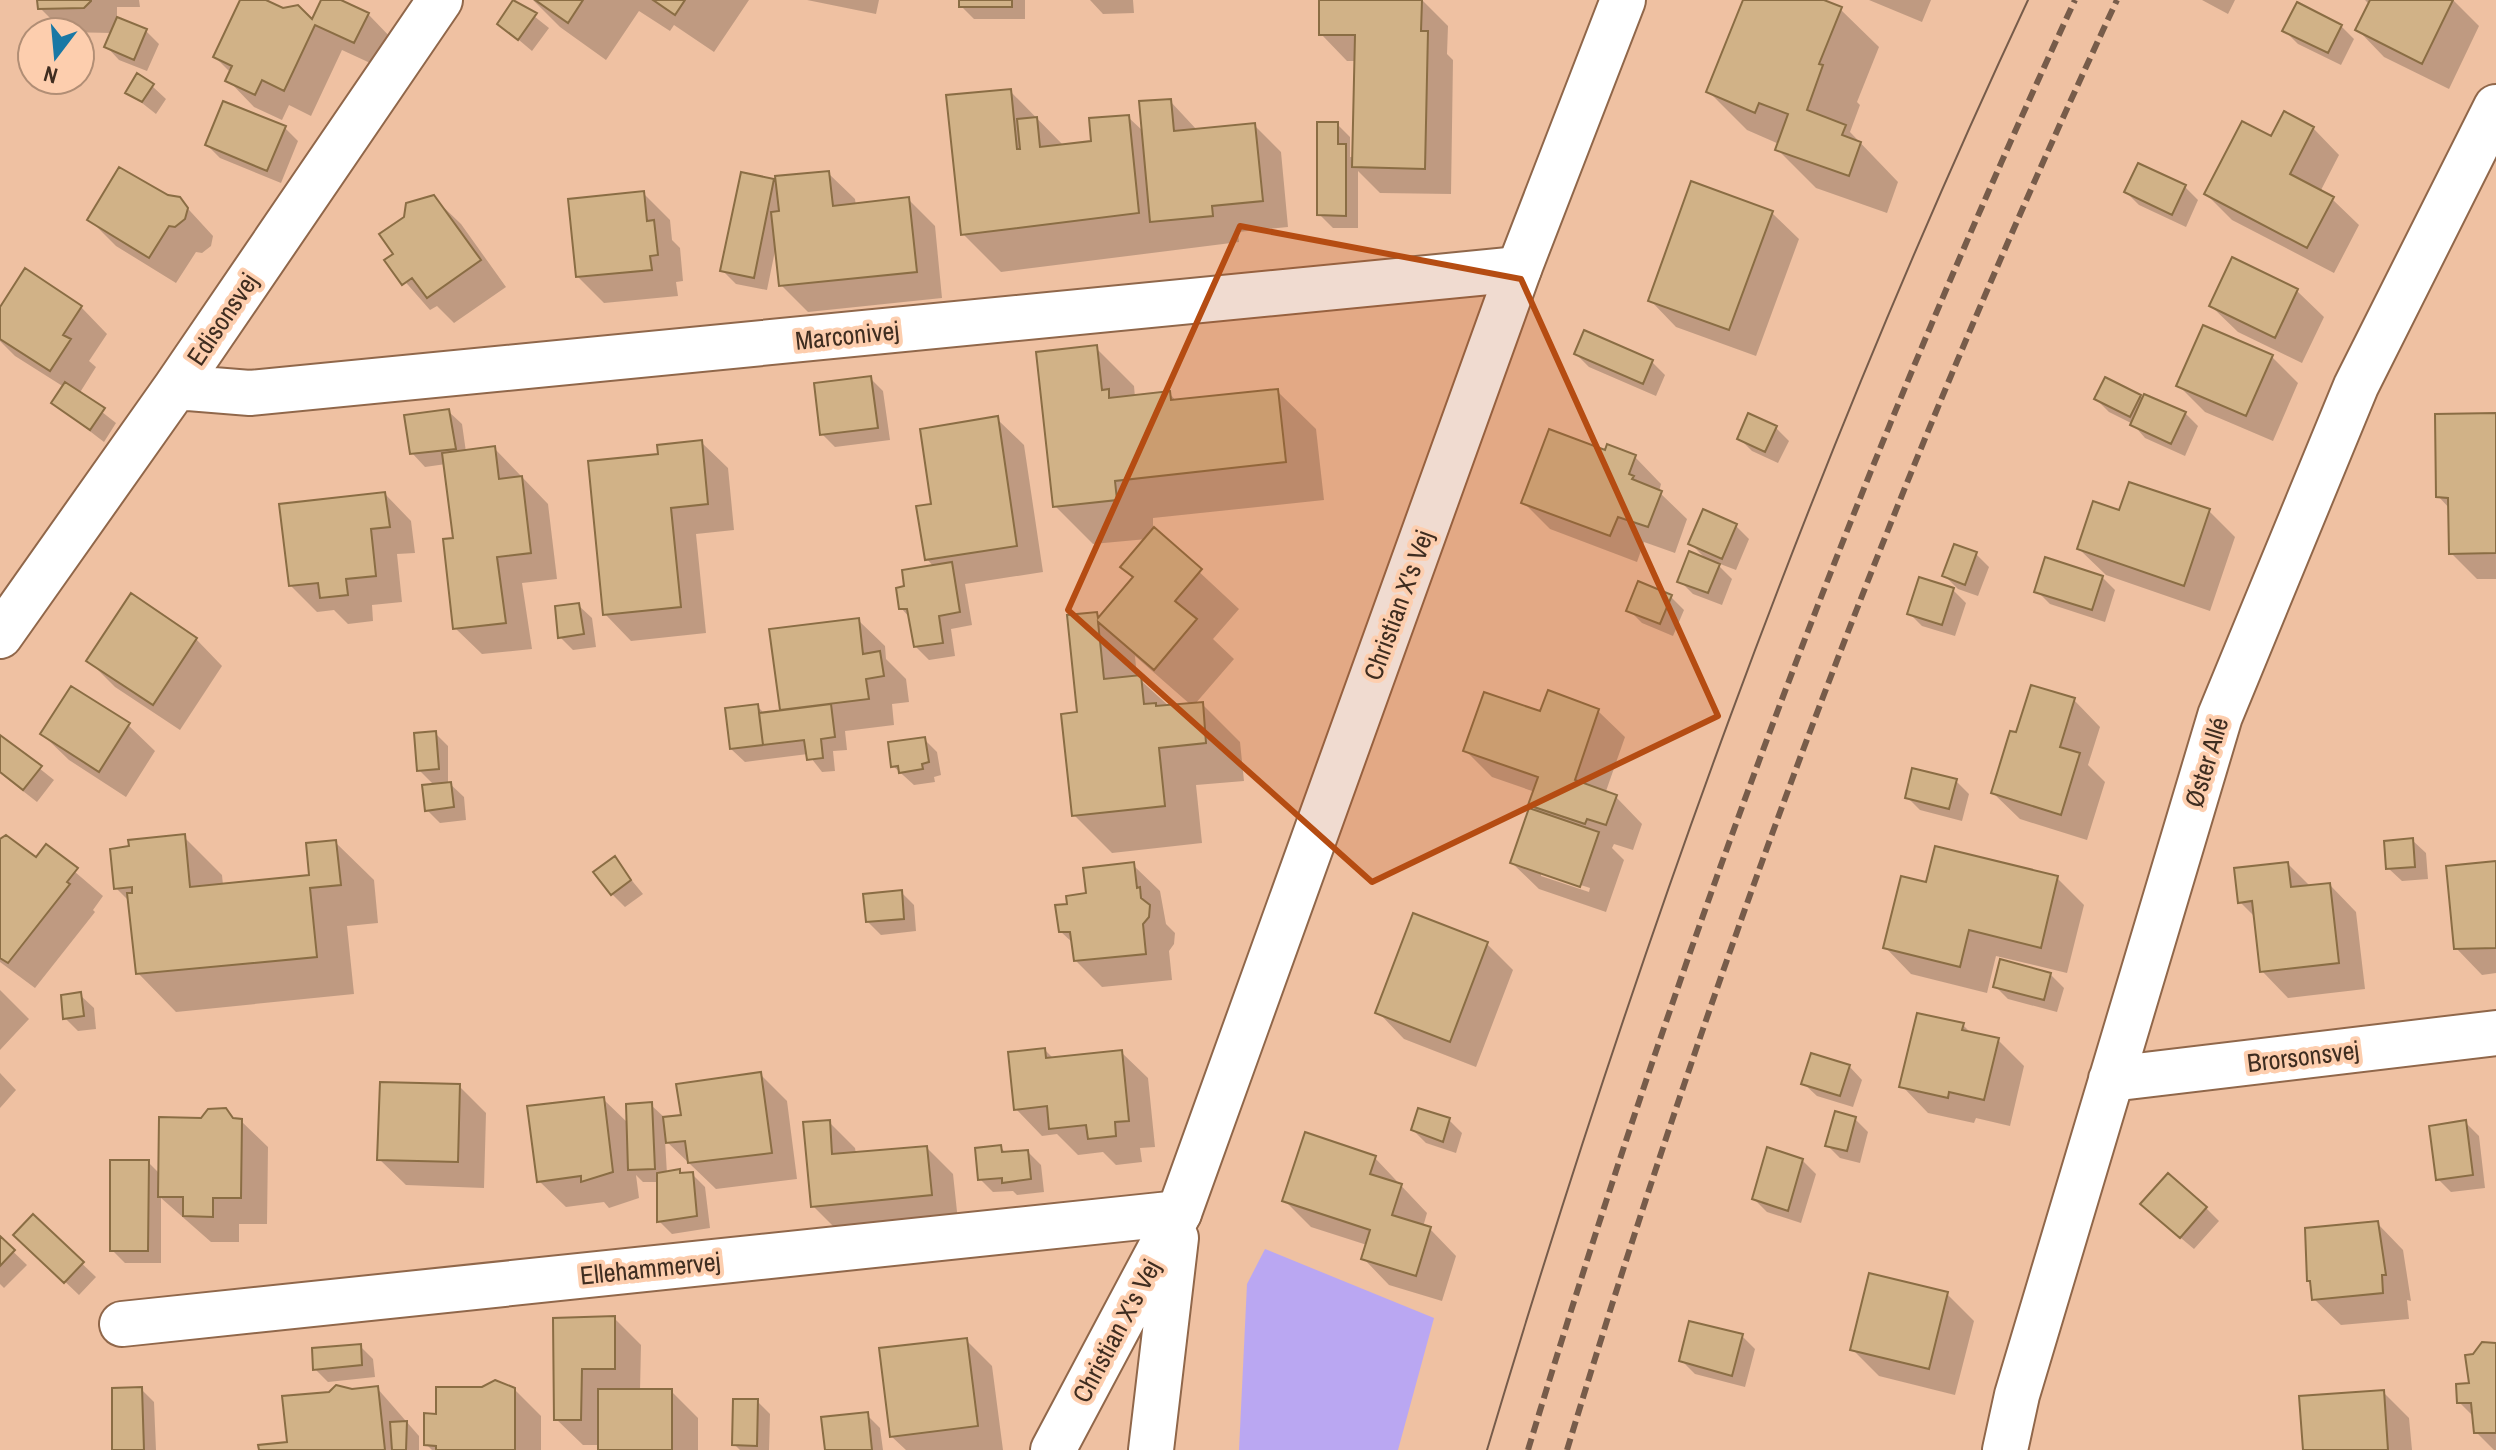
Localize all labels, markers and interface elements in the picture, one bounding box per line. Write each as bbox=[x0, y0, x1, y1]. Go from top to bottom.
north arrow bbox=[16, 16, 96, 96]
text: N bbox=[40, 59, 61, 91]
street label: Edisonsvej bbox=[178, 266, 266, 372]
street label: Marconivej bbox=[793, 312, 901, 358]
street label: Christian X's Vej bbox=[1355, 525, 1441, 685]
street label: Øster Allé bbox=[2176, 713, 2236, 811]
street label: Brorsonsvej bbox=[2245, 1032, 2361, 1080]
street label: Ellehammervej bbox=[578, 1243, 722, 1293]
street label: Christian X's Vej bbox=[1064, 1253, 1168, 1409]

